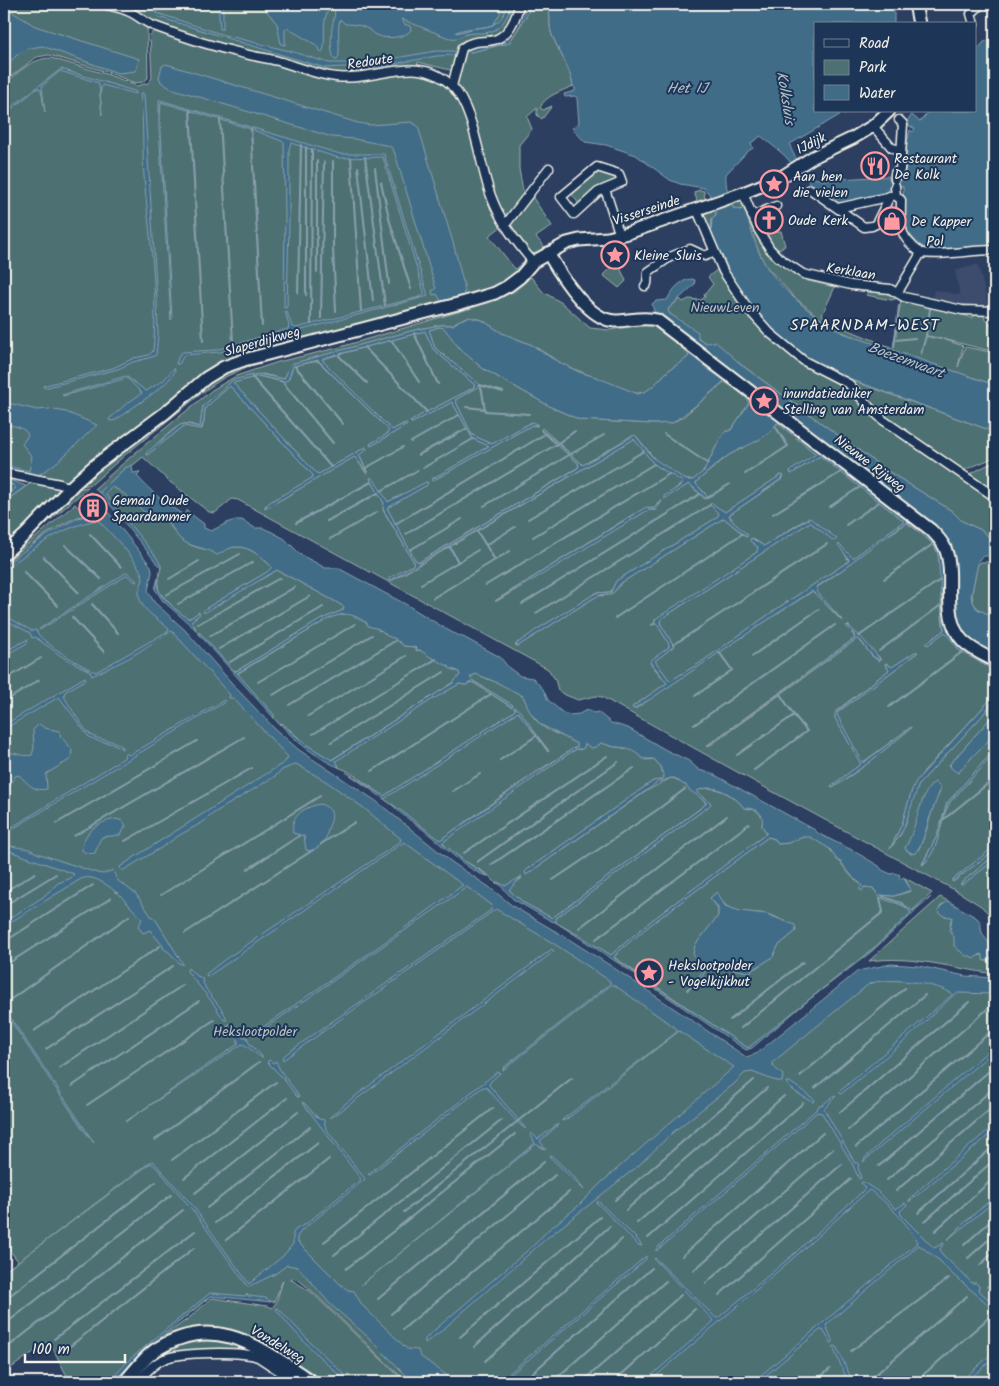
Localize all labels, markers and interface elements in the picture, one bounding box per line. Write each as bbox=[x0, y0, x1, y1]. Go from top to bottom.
legend bbox=[814, 22, 976, 112]
text: Road bbox=[859, 32, 890, 56]
street label: Redoute bbox=[346, 48, 395, 76]
text: Park bbox=[859, 56, 887, 80]
water label: Kolksluis bbox=[769, 70, 801, 128]
water label: Het IJ bbox=[667, 77, 711, 101]
text: Water bbox=[859, 82, 896, 106]
street label: IJdijk bbox=[792, 127, 831, 161]
place label: Restaurant De Kolk bbox=[894, 148, 958, 186]
restaurant icon: Restaurant De Kolk bbox=[860, 151, 890, 181]
place label: Aan hen die vielen bbox=[793, 166, 848, 204]
place icon: Aan hen die vielen bbox=[759, 169, 789, 199]
street label: Visserseinde bbox=[610, 189, 684, 232]
church icon: Oude Kerk bbox=[754, 205, 784, 235]
shop icon: De Kapper bbox=[877, 206, 907, 236]
place label: Oude Kerk bbox=[788, 210, 848, 232]
place label: De Kapper bbox=[911, 211, 972, 233]
street label: Pol bbox=[926, 231, 945, 253]
place icon: Kleine Sluis bbox=[600, 240, 630, 270]
place label: Kleine Sluis bbox=[634, 245, 702, 267]
street label: Kerklaan bbox=[825, 257, 877, 287]
park label: NieuwLeven bbox=[691, 297, 759, 319]
district label: SPAARNDAM-WEST bbox=[790, 313, 940, 338]
street label: Slaperdijkweg bbox=[222, 321, 303, 363]
water label: Boezemvaart bbox=[864, 336, 949, 387]
place label: inundatieduiker Stelling van Amsterdam bbox=[783, 383, 924, 421]
place icon: inundatieduiker Stelling van Amsterdam bbox=[749, 386, 779, 416]
street label: Nieuwe Rijweg bbox=[829, 430, 910, 498]
place label: Gemaal Oude Spaardammer bbox=[112, 490, 192, 528]
building icon: Gemaal Oude Spaardammer bbox=[78, 493, 108, 523]
place label: Hekslootpolder - Vogelkijkhut bbox=[668, 955, 753, 993]
place icon: Hekslootpolder - Vogelkijkhut bbox=[634, 958, 664, 988]
park label: Hekslootpolder bbox=[213, 1021, 298, 1043]
street label: Vondelweg bbox=[246, 1320, 309, 1370]
scale bar bbox=[25, 1331, 125, 1363]
text: 100 m bbox=[32, 1338, 70, 1362]

